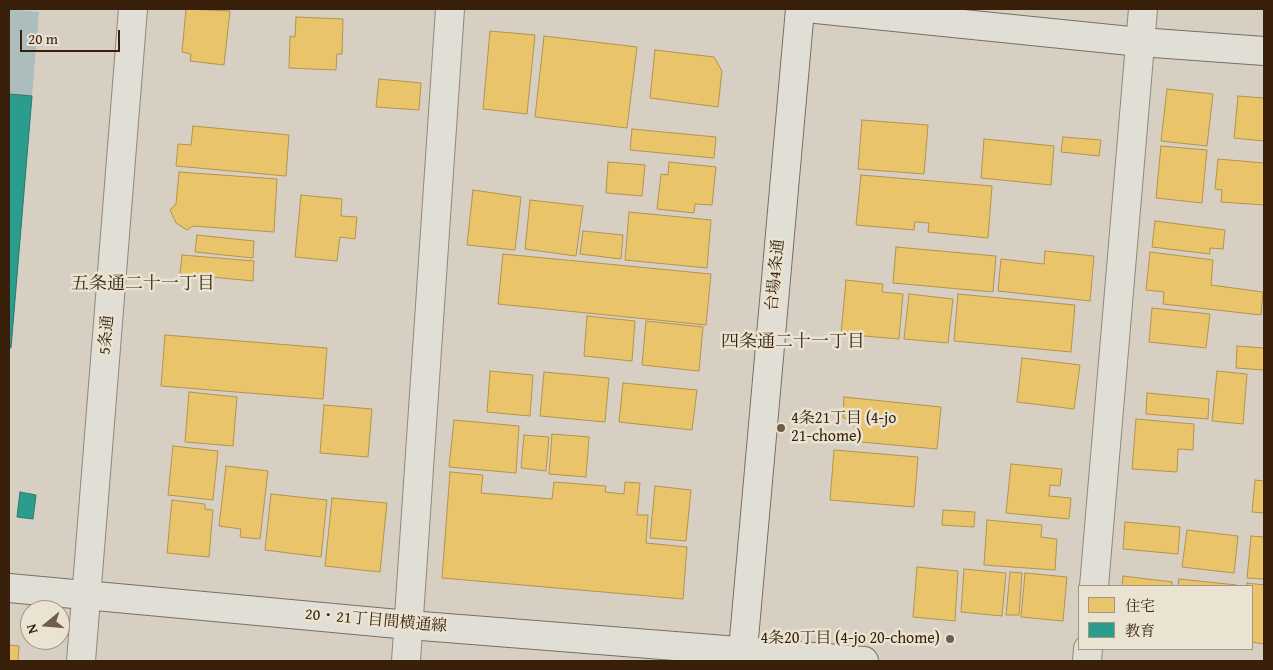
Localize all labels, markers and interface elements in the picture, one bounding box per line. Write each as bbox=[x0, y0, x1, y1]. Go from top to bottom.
scale bar bbox=[22, 20, 122, 52]
text: 20 m bbox=[28, 28, 58, 49]
street label: 台場4条通 bbox=[763, 238, 789, 312]
district label: 五条通二十一丁目 bbox=[71, 273, 215, 295]
street label: 5条通 bbox=[96, 314, 118, 356]
district label: 四条通二十一丁目 bbox=[721, 331, 865, 353]
place label: 4条21丁目 (4-jo 21-chome) bbox=[791, 409, 896, 447]
marker: 4条21丁目 (4-jo 21-chome) bbox=[775, 422, 787, 434]
legend bbox=[1078, 585, 1253, 650]
text: 住宅 bbox=[1125, 595, 1155, 616]
north arrow bbox=[20, 600, 70, 650]
street label: 20・21丁目間横通線 bbox=[304, 605, 448, 637]
text: 教育 bbox=[1125, 620, 1155, 641]
text: N bbox=[21, 622, 43, 636]
place label: 4条20丁目 (4-jo 20-chome) bbox=[760, 629, 940, 649]
marker: 4条20丁目 (4-jo 20-chome) bbox=[944, 633, 956, 645]

